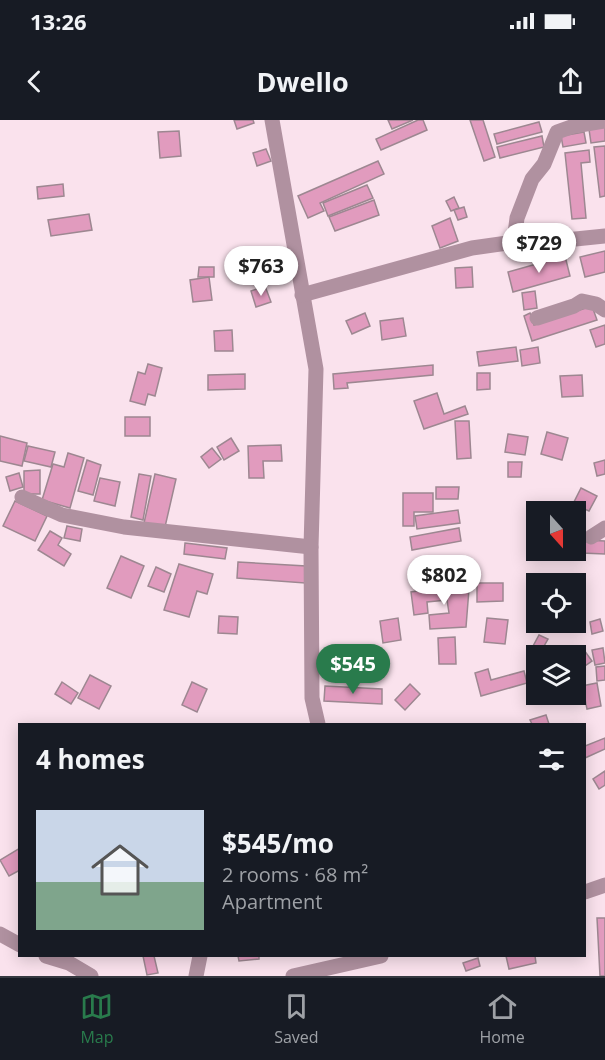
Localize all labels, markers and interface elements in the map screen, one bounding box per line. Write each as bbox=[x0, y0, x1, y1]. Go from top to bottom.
text: 13:26 bbox=[30, 6, 87, 36]
text: Dwello bbox=[256, 63, 349, 100]
icon: back bbox=[18, 65, 51, 98]
icon: share bbox=[554, 65, 587, 98]
pin: $729 bbox=[503, 223, 575, 274]
text: $729 bbox=[516, 229, 562, 256]
pin: $763 bbox=[225, 246, 297, 297]
text: $763 bbox=[238, 252, 284, 279]
north arrow bbox=[526, 501, 586, 561]
map controls bbox=[526, 501, 586, 705]
pin: $802 bbox=[408, 555, 480, 606]
text: $802 bbox=[421, 561, 467, 588]
button: locate bbox=[526, 573, 586, 633]
pin: $545 bbox=[317, 644, 389, 695]
button: layers bbox=[526, 645, 586, 705]
text: $545 bbox=[330, 650, 376, 677]
text: 4 homes bbox=[36, 741, 145, 777]
icon: filters bbox=[535, 743, 568, 776]
text: $545/mo bbox=[222, 825, 334, 861]
icon: home bbox=[84, 834, 156, 906]
text: 2 rooms · 68 m² bbox=[222, 861, 368, 888]
text: Apartment bbox=[222, 888, 322, 915]
tab: Map bbox=[80, 990, 113, 1048]
tab: Saved bbox=[274, 990, 319, 1048]
tab: Home bbox=[479, 990, 525, 1048]

